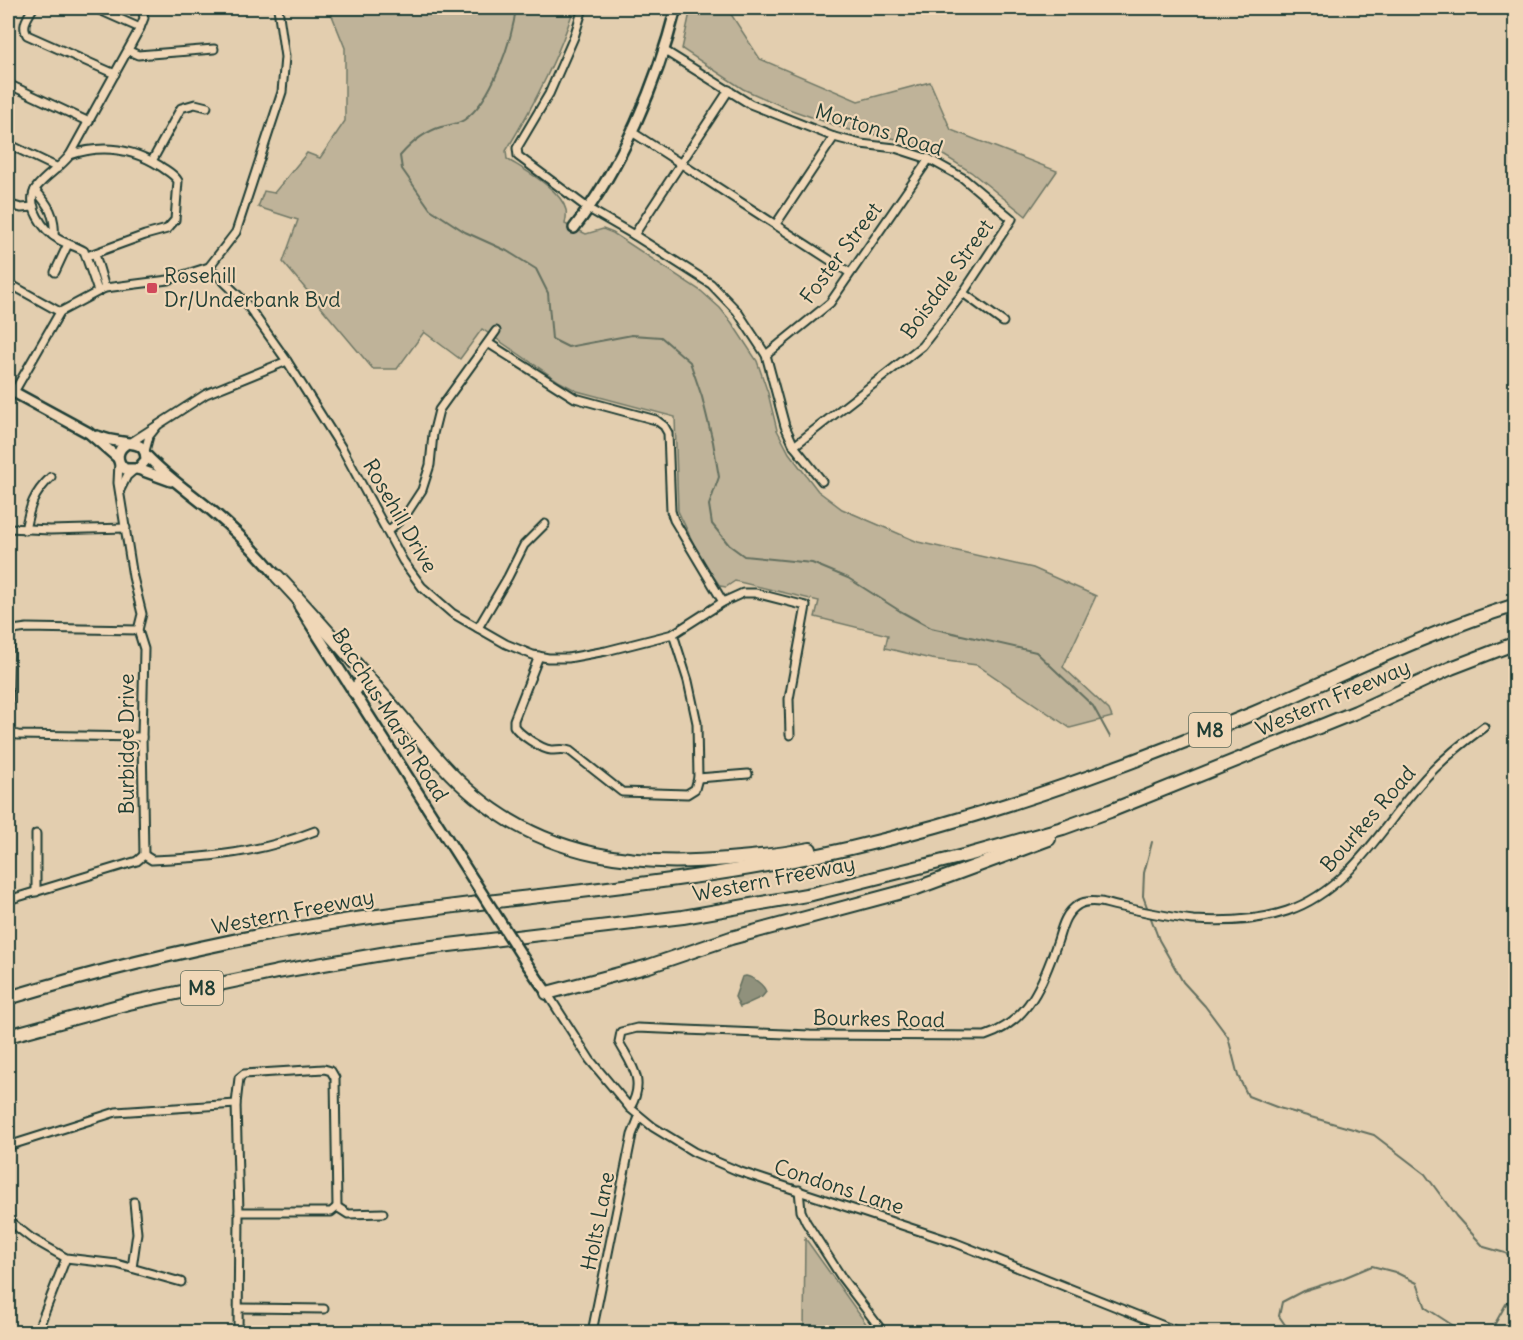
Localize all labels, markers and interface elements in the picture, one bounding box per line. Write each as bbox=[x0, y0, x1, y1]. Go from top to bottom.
street label: Mortons Road bbox=[812, 97, 946, 162]
street label: Foster Street bbox=[794, 197, 888, 309]
street label: Boisdale Street bbox=[894, 214, 999, 344]
place label: Rosehill Dr/Underbank Bvd bbox=[164, 262, 341, 313]
marker: Rosehill Dr/Underbank Bvd bbox=[145, 281, 159, 295]
street label: Rosehill Drive bbox=[357, 454, 444, 577]
street label: Bacchus Marsh Road bbox=[326, 623, 455, 806]
street label: Western Freeway bbox=[1252, 653, 1414, 742]
street label: Burbidge Drive bbox=[113, 674, 140, 814]
road number: M8 bbox=[1189, 713, 1231, 747]
street label: Bourkes Road bbox=[1314, 760, 1421, 877]
street label: Western Freeway bbox=[690, 850, 857, 908]
street label: Western Freeway bbox=[209, 883, 376, 941]
road number: M8 bbox=[181, 971, 223, 1005]
street label: Bourkes Road bbox=[813, 1004, 945, 1033]
street label: Condons Lane bbox=[771, 1153, 908, 1220]
street label: Holts Lane bbox=[575, 1169, 620, 1273]

